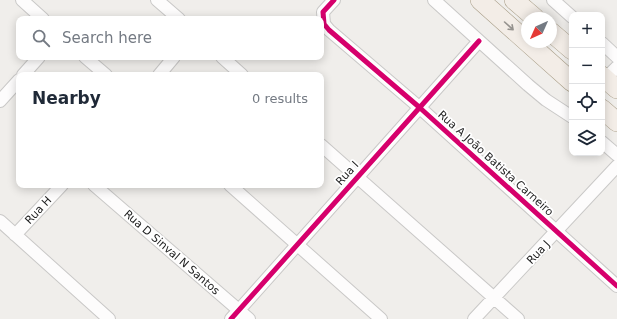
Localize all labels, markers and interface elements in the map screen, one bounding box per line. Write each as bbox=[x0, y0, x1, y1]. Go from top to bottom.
north arrow bbox=[521, 12, 557, 48]
map controls bbox=[569, 12, 605, 156]
button: + bbox=[569, 12, 605, 48]
search box bbox=[16, 16, 324, 60]
one-way arrow bbox=[504, 21, 514, 31]
icon: search bbox=[30, 27, 52, 49]
text: Search here bbox=[62, 29, 152, 47]
button: − bbox=[569, 48, 605, 84]
button: locate bbox=[569, 84, 605, 120]
text: Nearby bbox=[32, 88, 101, 108]
text: 0 results bbox=[252, 91, 308, 106]
street label: Rua A João Batista Carneiro bbox=[435, 108, 556, 219]
button: layers bbox=[569, 120, 605, 156]
street label: Rua I bbox=[333, 159, 361, 188]
street label: Rua H bbox=[22, 194, 54, 227]
street label: Rua D Sinval N Santos bbox=[121, 207, 222, 298]
street label: Rua J bbox=[524, 238, 553, 267]

